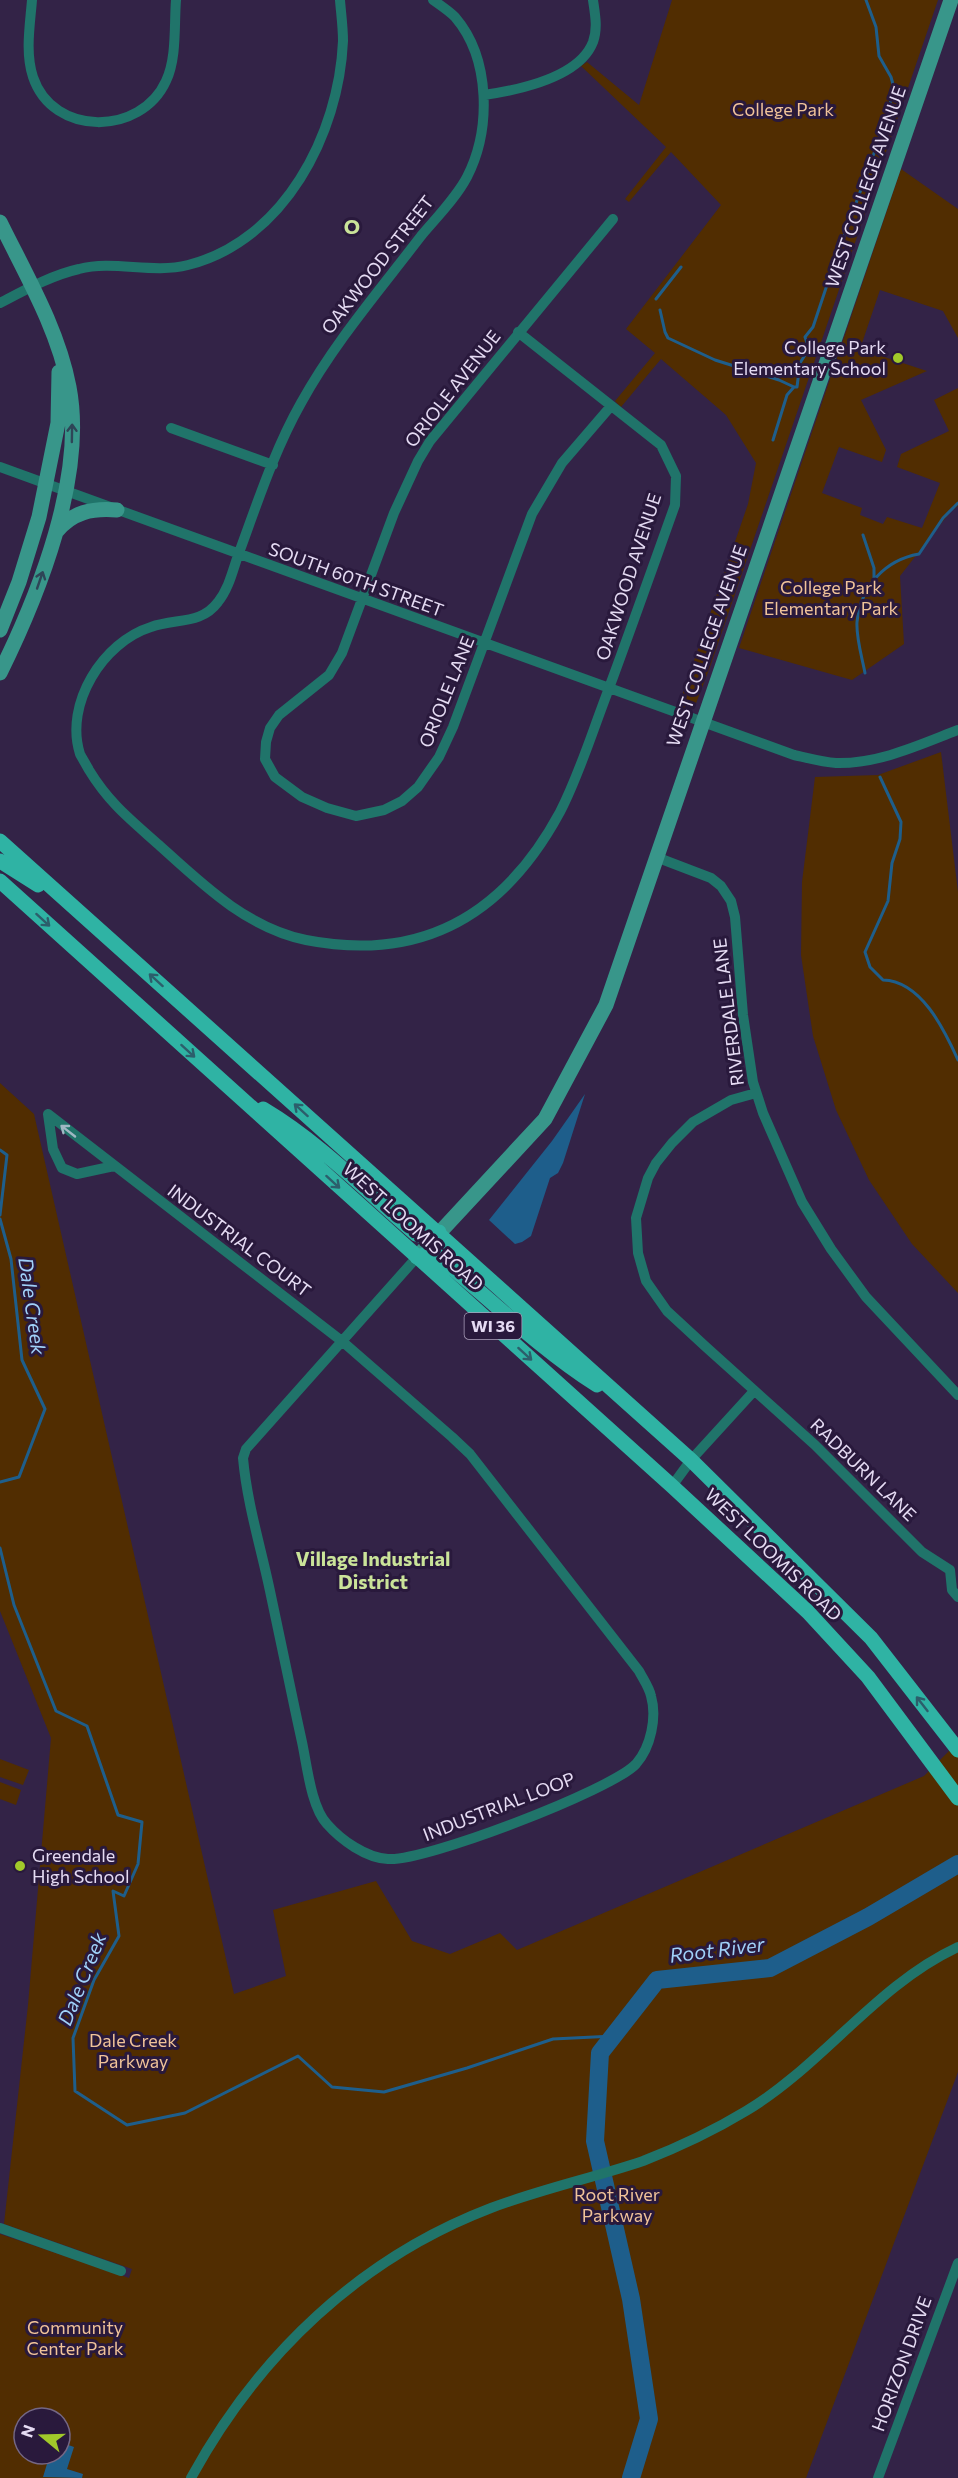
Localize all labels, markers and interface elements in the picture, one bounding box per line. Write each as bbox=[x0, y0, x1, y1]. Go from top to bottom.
street label: WEST COLLEGE AVENUE bbox=[820, 83, 910, 290]
park label: College Park bbox=[732, 98, 834, 120]
street label: OAKWOOD STREET bbox=[316, 191, 438, 338]
district label: O bbox=[344, 214, 360, 238]
street label: ORIOLE AVENUE bbox=[400, 325, 505, 451]
place label: College Park Elementary School bbox=[733, 336, 886, 379]
marker: College Park Elementary School bbox=[891, 351, 905, 365]
one-way arrow bbox=[66, 424, 77, 444]
street label: OAKWOOD AVENUE bbox=[591, 490, 665, 663]
street label: SOUTH 60TH STREET bbox=[266, 537, 447, 621]
street label: WEST COLLEGE AVENUE bbox=[661, 542, 751, 749]
one-way arrow bbox=[35, 571, 46, 590]
park label: College Park Elementary Park bbox=[764, 576, 899, 619]
street label: ORIOLE LANE bbox=[414, 633, 478, 750]
one-way arrow bbox=[35, 913, 50, 927]
street label: RIVERDALE LANE bbox=[708, 937, 748, 1087]
one-way arrow bbox=[149, 973, 164, 987]
one-way arrow bbox=[180, 1044, 195, 1058]
one-way arrow bbox=[294, 1103, 309, 1117]
one-way arrow bbox=[60, 1124, 76, 1137]
street label: WEST LOOMIS ROAD bbox=[339, 1157, 488, 1295]
one-way arrow bbox=[325, 1175, 340, 1189]
street label: INDUSTRIAL COURT bbox=[164, 1179, 316, 1301]
water label: Dale Creek bbox=[14, 1256, 52, 1357]
road number: WI 36 bbox=[464, 1313, 522, 1339]
one-way arrow bbox=[517, 1347, 532, 1361]
street label: RADBURN LANE bbox=[806, 1413, 921, 1525]
street label: WEST LOOMIS ROAD bbox=[701, 1483, 847, 1625]
district label: Village Industrial District bbox=[296, 1546, 450, 1593]
one-way arrow bbox=[916, 1696, 929, 1712]
street label: INDUSTRIAL LOOP bbox=[420, 1767, 578, 1845]
place label: Greendale High School bbox=[32, 1844, 130, 1887]
marker: Greendale High School bbox=[13, 1859, 27, 1873]
water label: Dale Creek bbox=[52, 1928, 111, 2029]
water label: Root River bbox=[668, 1931, 767, 1967]
park label: Dale Creek Parkway bbox=[89, 2029, 177, 2072]
park label: Root River Parkway bbox=[574, 2183, 660, 2226]
street label: HORIZON DRIVE bbox=[866, 2293, 936, 2434]
park label: Community Center Park bbox=[26, 2316, 124, 2359]
north arrow bbox=[12, 2406, 72, 2466]
text: N bbox=[16, 2422, 38, 2440]

